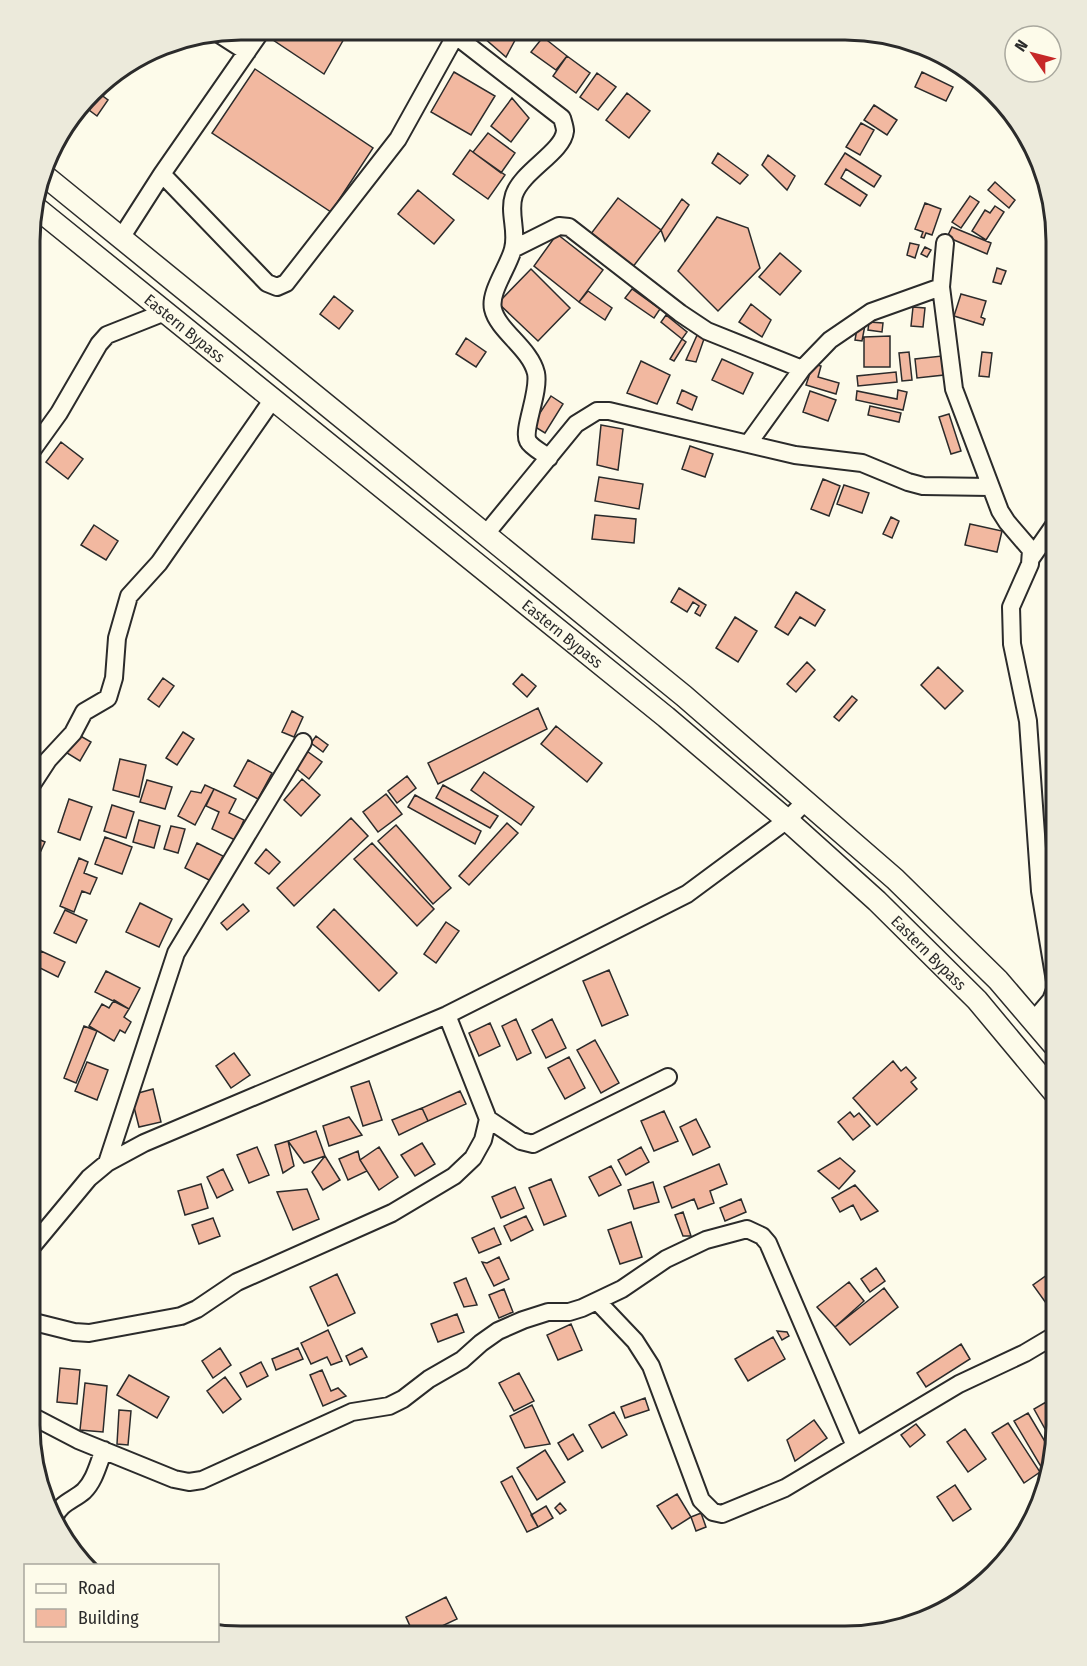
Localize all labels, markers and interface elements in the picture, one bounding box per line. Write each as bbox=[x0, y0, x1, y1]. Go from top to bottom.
north arrow bbox=[1003, 24, 1063, 84]
text: N bbox=[1011, 36, 1032, 55]
street label: Eastern Bypass bbox=[140, 290, 229, 367]
street label: Eastern Bypass bbox=[518, 596, 607, 672]
street label: Eastern Bypass bbox=[887, 912, 970, 994]
legend bbox=[24, 1564, 219, 1642]
text: Road bbox=[78, 1577, 115, 1599]
text: Building bbox=[78, 1607, 139, 1629]

